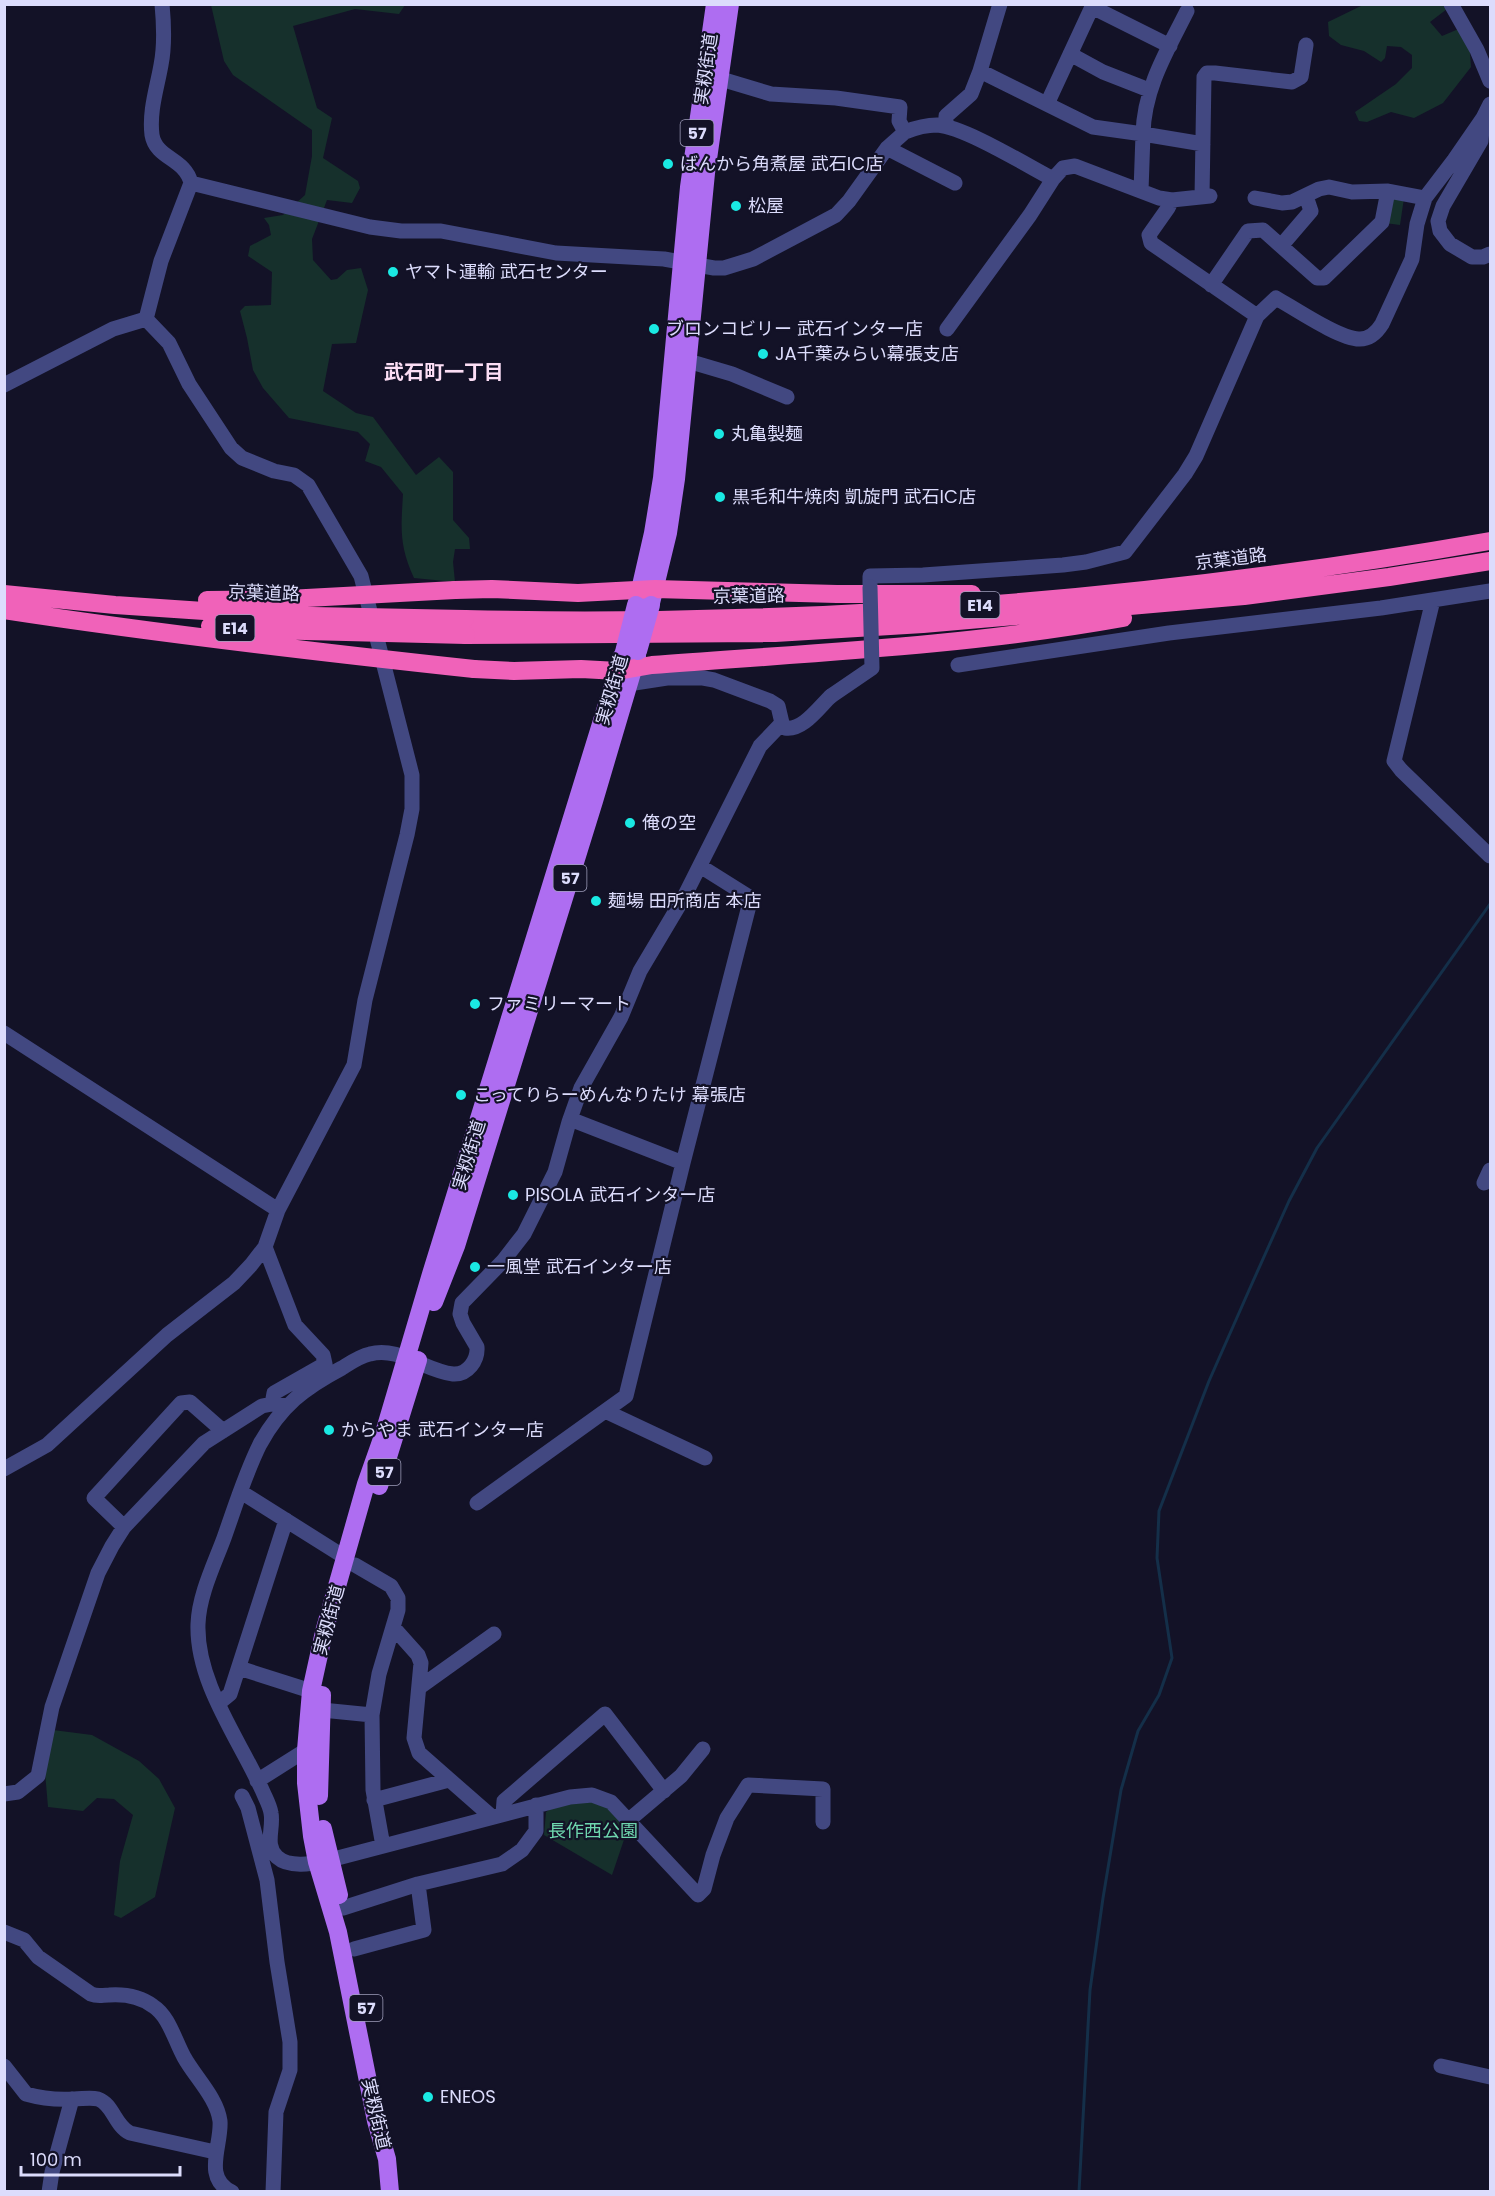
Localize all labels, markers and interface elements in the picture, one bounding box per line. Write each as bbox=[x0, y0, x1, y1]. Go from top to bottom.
street label: 実籾街道 bbox=[688, 32, 723, 106]
road number: 57 bbox=[680, 120, 714, 146]
place label: ばんから角煮屋 武石IC店 bbox=[680, 151, 883, 176]
marker: ばんから角煮屋 武石IC店 bbox=[661, 157, 675, 171]
place label: 松屋 bbox=[748, 193, 784, 218]
marker: 松屋 bbox=[729, 199, 743, 213]
place label: ヤマト運輸 武石センター bbox=[405, 259, 608, 284]
marker: ヤマト運輸 武石センター bbox=[386, 265, 400, 279]
place label: ブロンコビリー 武石インター店 bbox=[666, 316, 923, 341]
marker: ブロンコビリー 武石インター店 bbox=[647, 322, 661, 336]
place label: JA千葉みらい幕張支店 bbox=[775, 341, 959, 366]
marker: JA千葉みらい幕張支店 bbox=[756, 347, 770, 361]
district label: 武石町一丁目 bbox=[384, 358, 504, 386]
place label: 丸亀製麺 bbox=[731, 421, 803, 446]
marker: 丸亀製麺 bbox=[712, 427, 726, 441]
place label: 黒毛和牛焼肉 凱旋門 武石IC店 bbox=[732, 484, 976, 509]
marker: 黒毛和牛焼肉 凱旋門 武石IC店 bbox=[713, 490, 727, 504]
street label: 京葉道路 bbox=[1194, 542, 1268, 575]
street label: 京葉道路 bbox=[228, 579, 300, 606]
street label: 京葉道路 bbox=[713, 582, 785, 609]
road number: E14 bbox=[960, 592, 1000, 618]
road number: E14 bbox=[216, 615, 254, 641]
street label: 実籾街道 bbox=[590, 652, 633, 728]
place label: 俺の空 bbox=[642, 810, 696, 835]
marker: 俺の空 bbox=[623, 816, 637, 830]
road number: 57 bbox=[554, 865, 586, 891]
place label: 麺場 田所商店 本店 bbox=[608, 888, 762, 913]
marker: 麺場 田所商店 本店 bbox=[589, 894, 603, 908]
place label: ファミリーマート bbox=[487, 991, 631, 1016]
marker: ファミリーマート bbox=[468, 997, 482, 1011]
place label: こってりらーめんなりたけ 幕張店 bbox=[473, 1082, 746, 1107]
marker: こってりらーめんなりたけ 幕張店 bbox=[454, 1088, 468, 1102]
street label: 実籾街道 bbox=[446, 1117, 491, 1193]
place label: PISOLA 武石インター店 bbox=[525, 1182, 715, 1207]
marker: PISOLA 武石インター店 bbox=[506, 1188, 520, 1202]
place label: 一風堂 武石インター店 bbox=[487, 1254, 672, 1279]
marker: 一風堂 武石インター店 bbox=[468, 1260, 482, 1274]
place label: からやま 武石インター店 bbox=[341, 1417, 544, 1442]
marker: からやま 武石インター店 bbox=[322, 1423, 336, 1437]
road number: 57 bbox=[368, 1459, 400, 1485]
street label: 実籾街道 bbox=[307, 1582, 350, 1658]
park label: 長作西公園 bbox=[548, 1818, 638, 1843]
road number: 57 bbox=[350, 1995, 382, 2021]
street label: 実籾街道 bbox=[356, 2076, 397, 2152]
place label: ENEOS bbox=[440, 2084, 496, 2109]
marker: ENEOS bbox=[421, 2090, 435, 2104]
scale bar bbox=[21, 2139, 180, 2177]
text: 100 m bbox=[30, 2147, 82, 2172]

